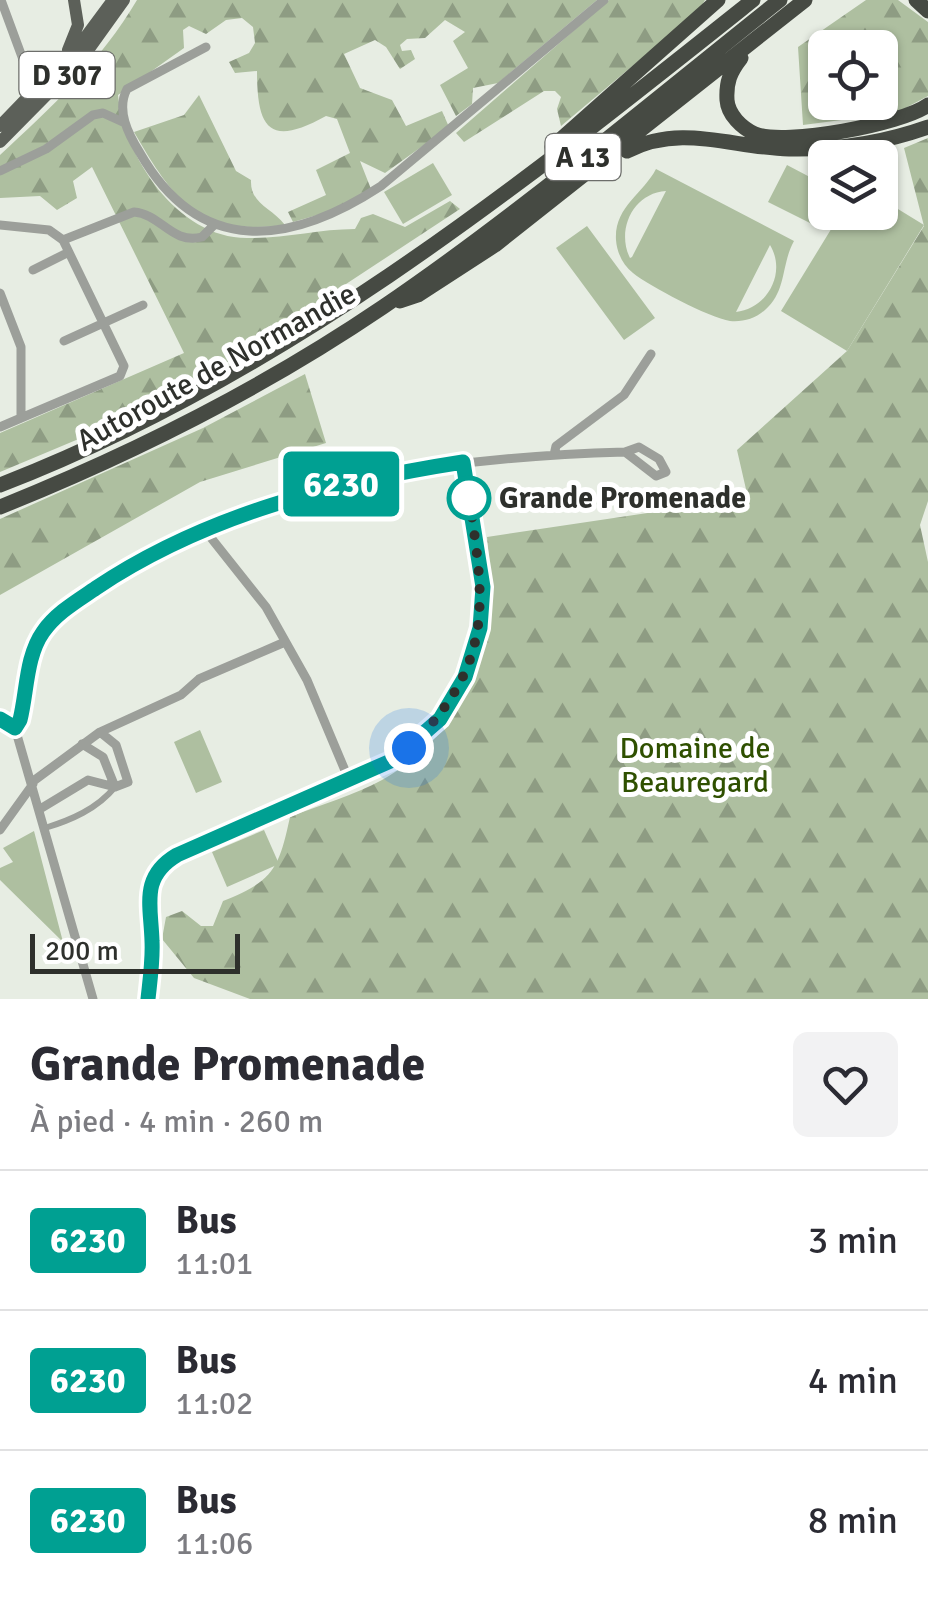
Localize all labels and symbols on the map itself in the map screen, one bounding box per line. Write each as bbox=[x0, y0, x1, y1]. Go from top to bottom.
road number: D 307 bbox=[20, 52, 114, 98]
road number: A 13 bbox=[546, 134, 620, 180]
street label: Autoroute de Normandie bbox=[70, 275, 362, 460]
line badge: 6230 bbox=[271, 452, 411, 516]
marker: Grande Promenade bbox=[448, 477, 490, 519]
place label: Grande Promenade bbox=[499, 480, 746, 517]
your location bbox=[384, 723, 434, 773]
park label: Domaine de Beauregard bbox=[619, 730, 771, 801]
scale bar bbox=[30, 929, 240, 974]

